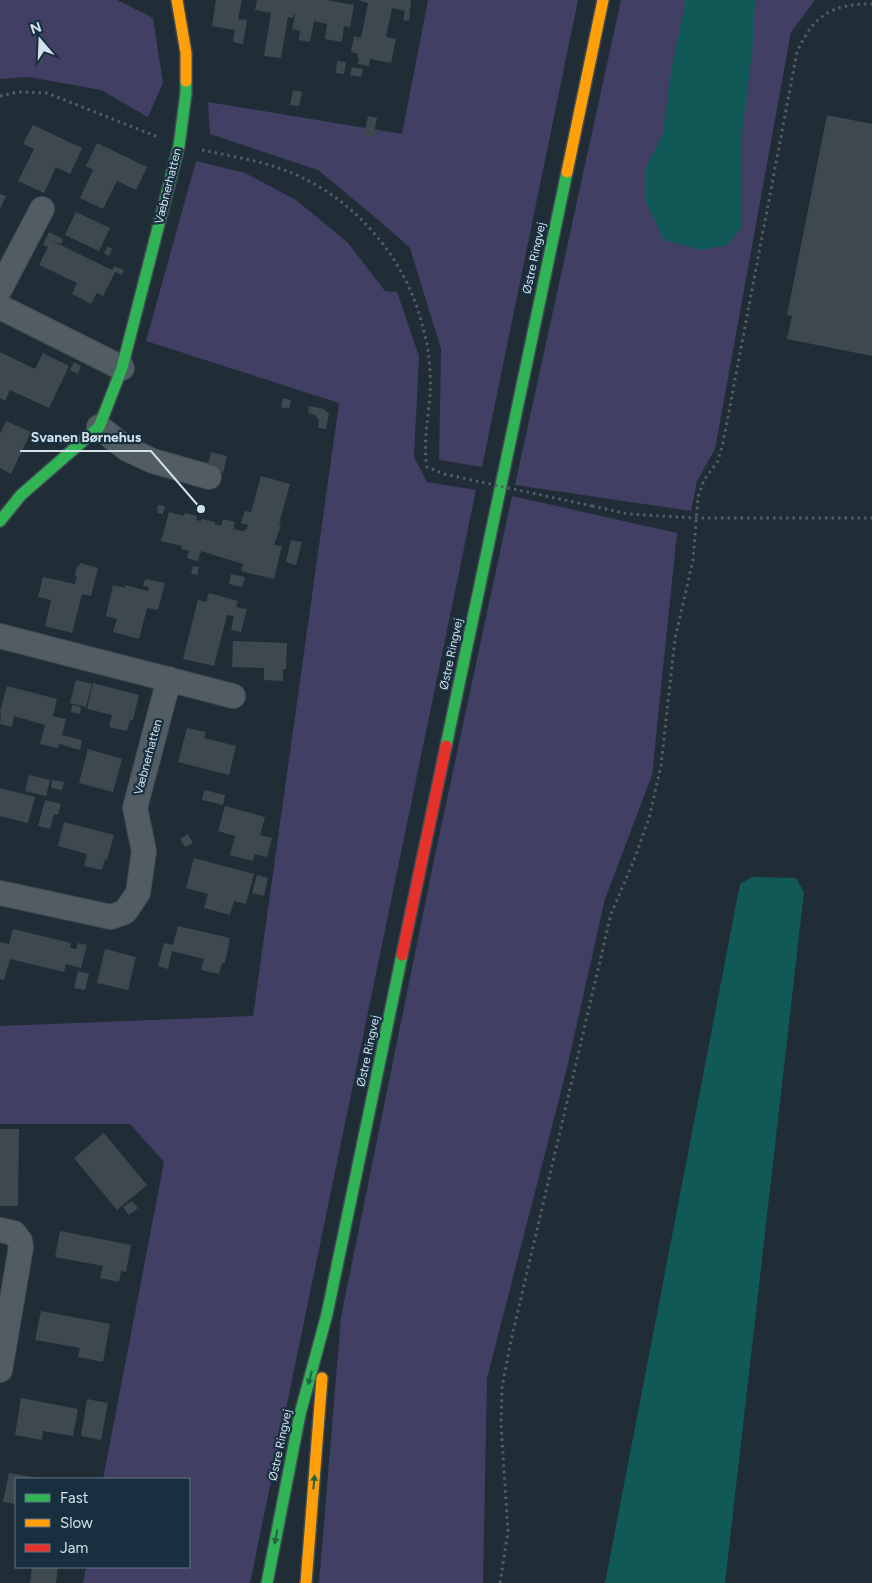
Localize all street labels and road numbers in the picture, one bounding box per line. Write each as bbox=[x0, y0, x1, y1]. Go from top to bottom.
street label: Væbnerhatten bbox=[152, 146, 184, 225]
street label: Østre Ringvej bbox=[520, 221, 548, 295]
street label: Østre Ringvej bbox=[437, 617, 465, 691]
street label: Væbnerhatten bbox=[131, 717, 165, 796]
street label: Østre Ringvej bbox=[354, 1014, 382, 1088]
street label: Østre Ringvej bbox=[266, 1408, 294, 1482]

